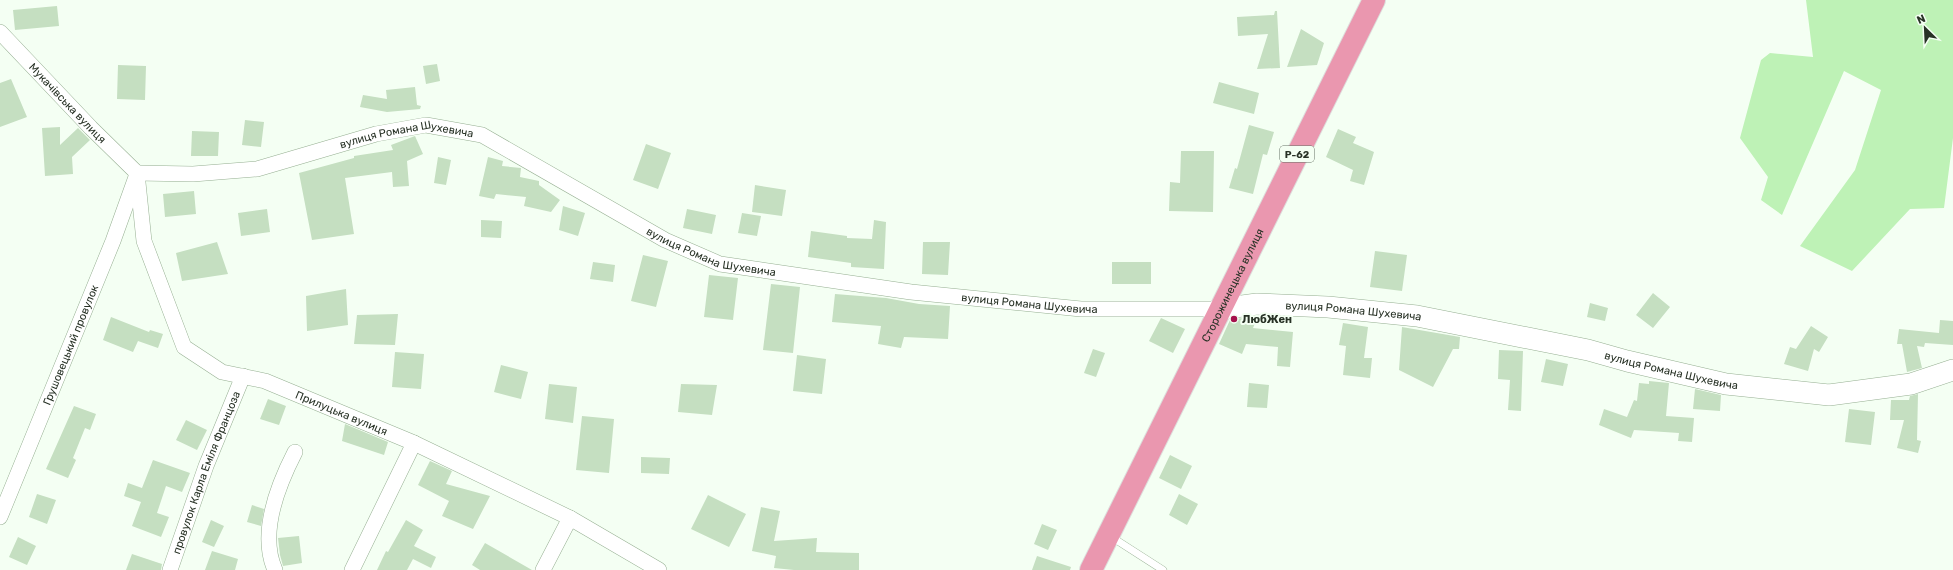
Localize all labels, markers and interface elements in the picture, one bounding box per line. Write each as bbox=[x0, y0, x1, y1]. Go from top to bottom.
north arrow bbox=[1905, 8, 1945, 48]
text: N bbox=[1915, 12, 1927, 27]
street label: Мукачівська вулиця bbox=[26, 61, 108, 146]
street label: вулиця Романа Шухевича bbox=[338, 118, 475, 151]
road number: Р-62 bbox=[1280, 146, 1314, 162]
street label: вулиця Романа Шухевича bbox=[644, 225, 777, 279]
street label: Сторожинецька вулиця bbox=[1199, 226, 1267, 344]
street label: Грушовецький провулок bbox=[41, 283, 101, 407]
street label: вулиця Романа Шухевича bbox=[961, 291, 1098, 316]
street label: вулиця Романа Шухевича bbox=[1285, 299, 1423, 324]
place label: ЛюбЖен bbox=[1242, 313, 1292, 326]
marker: ЛюбЖен bbox=[1229, 314, 1239, 324]
street label: вулиця Романа Шухевича bbox=[1603, 349, 1739, 392]
street label: Прилуцька вулиця bbox=[293, 388, 389, 438]
street label: провулок Карла Еміля Францоза bbox=[170, 389, 243, 556]

